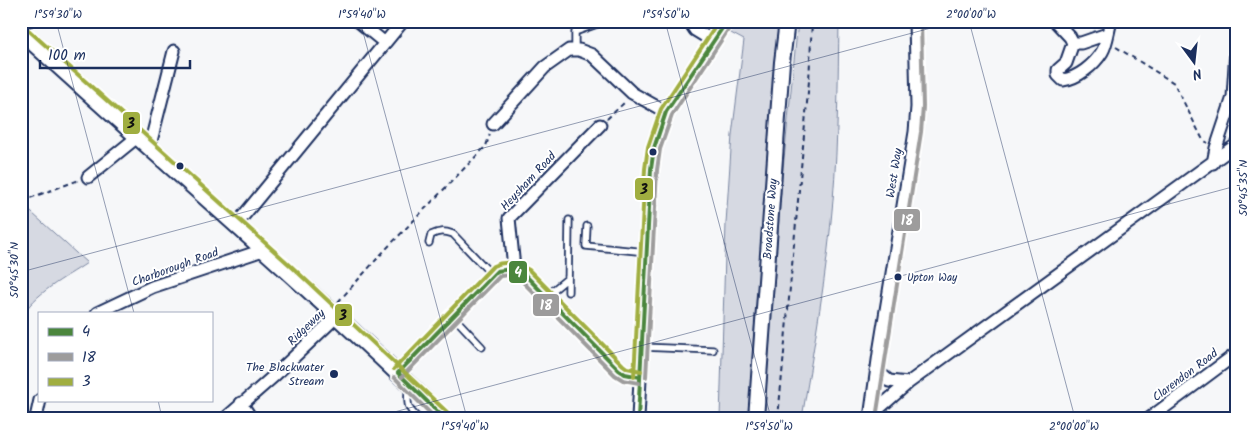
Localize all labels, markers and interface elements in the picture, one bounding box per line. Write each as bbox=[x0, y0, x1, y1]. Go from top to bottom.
text: 1°59'30"W bbox=[34, 5, 82, 24]
text: 1°59'40"W bbox=[338, 5, 386, 24]
text: 1°59'50"W bbox=[642, 5, 690, 24]
text: 2°00'00"W bbox=[946, 5, 996, 24]
scale bar bbox=[40, 38, 190, 70]
north arrow bbox=[1170, 38, 1220, 88]
text: 100 m bbox=[48, 44, 86, 68]
text: N bbox=[1190, 62, 1204, 85]
line badge: 3 bbox=[122, 111, 141, 135]
text: 3 bbox=[126, 113, 135, 135]
street label: Heysham Road bbox=[496, 147, 561, 215]
unlabelled marker bbox=[648, 147, 658, 157]
street label: West Way bbox=[881, 147, 908, 199]
text: 50°45'35"N bbox=[1234, 160, 1253, 216]
unlabelled marker bbox=[175, 161, 185, 171]
line badge: 3 bbox=[634, 177, 654, 201]
street label: Broadstone Way bbox=[758, 178, 783, 260]
text: 3 bbox=[639, 179, 648, 201]
line badge: 18 bbox=[893, 208, 921, 232]
text: 18 bbox=[901, 210, 914, 232]
text: 50°45'30"N bbox=[5, 242, 24, 298]
street label: Charborough Road bbox=[129, 243, 222, 292]
line badge: 4 bbox=[508, 260, 528, 284]
text: 4 bbox=[514, 262, 522, 284]
place label: Upton Way bbox=[907, 269, 958, 287]
marker: Upton Way bbox=[893, 272, 903, 282]
line badge: 18 bbox=[532, 293, 560, 317]
text: 18 bbox=[540, 295, 553, 317]
line badge: 3 bbox=[334, 303, 353, 327]
street label: Ridgeway bbox=[283, 304, 330, 350]
text: 3 bbox=[338, 305, 347, 327]
legend bbox=[38, 312, 212, 402]
text: 4 bbox=[82, 320, 90, 344]
street label: Clarendon Road bbox=[1148, 344, 1223, 407]
text: 18 bbox=[82, 346, 97, 370]
place label: The Blackwater Stream bbox=[246, 358, 325, 391]
marker: The Blackwater Stream bbox=[328, 368, 340, 380]
text: 3 bbox=[82, 370, 91, 394]
text: 1°59'40"W bbox=[441, 417, 489, 436]
text: 1°59'50"W bbox=[745, 417, 793, 436]
text: 2°00'00"W bbox=[1049, 417, 1099, 436]

